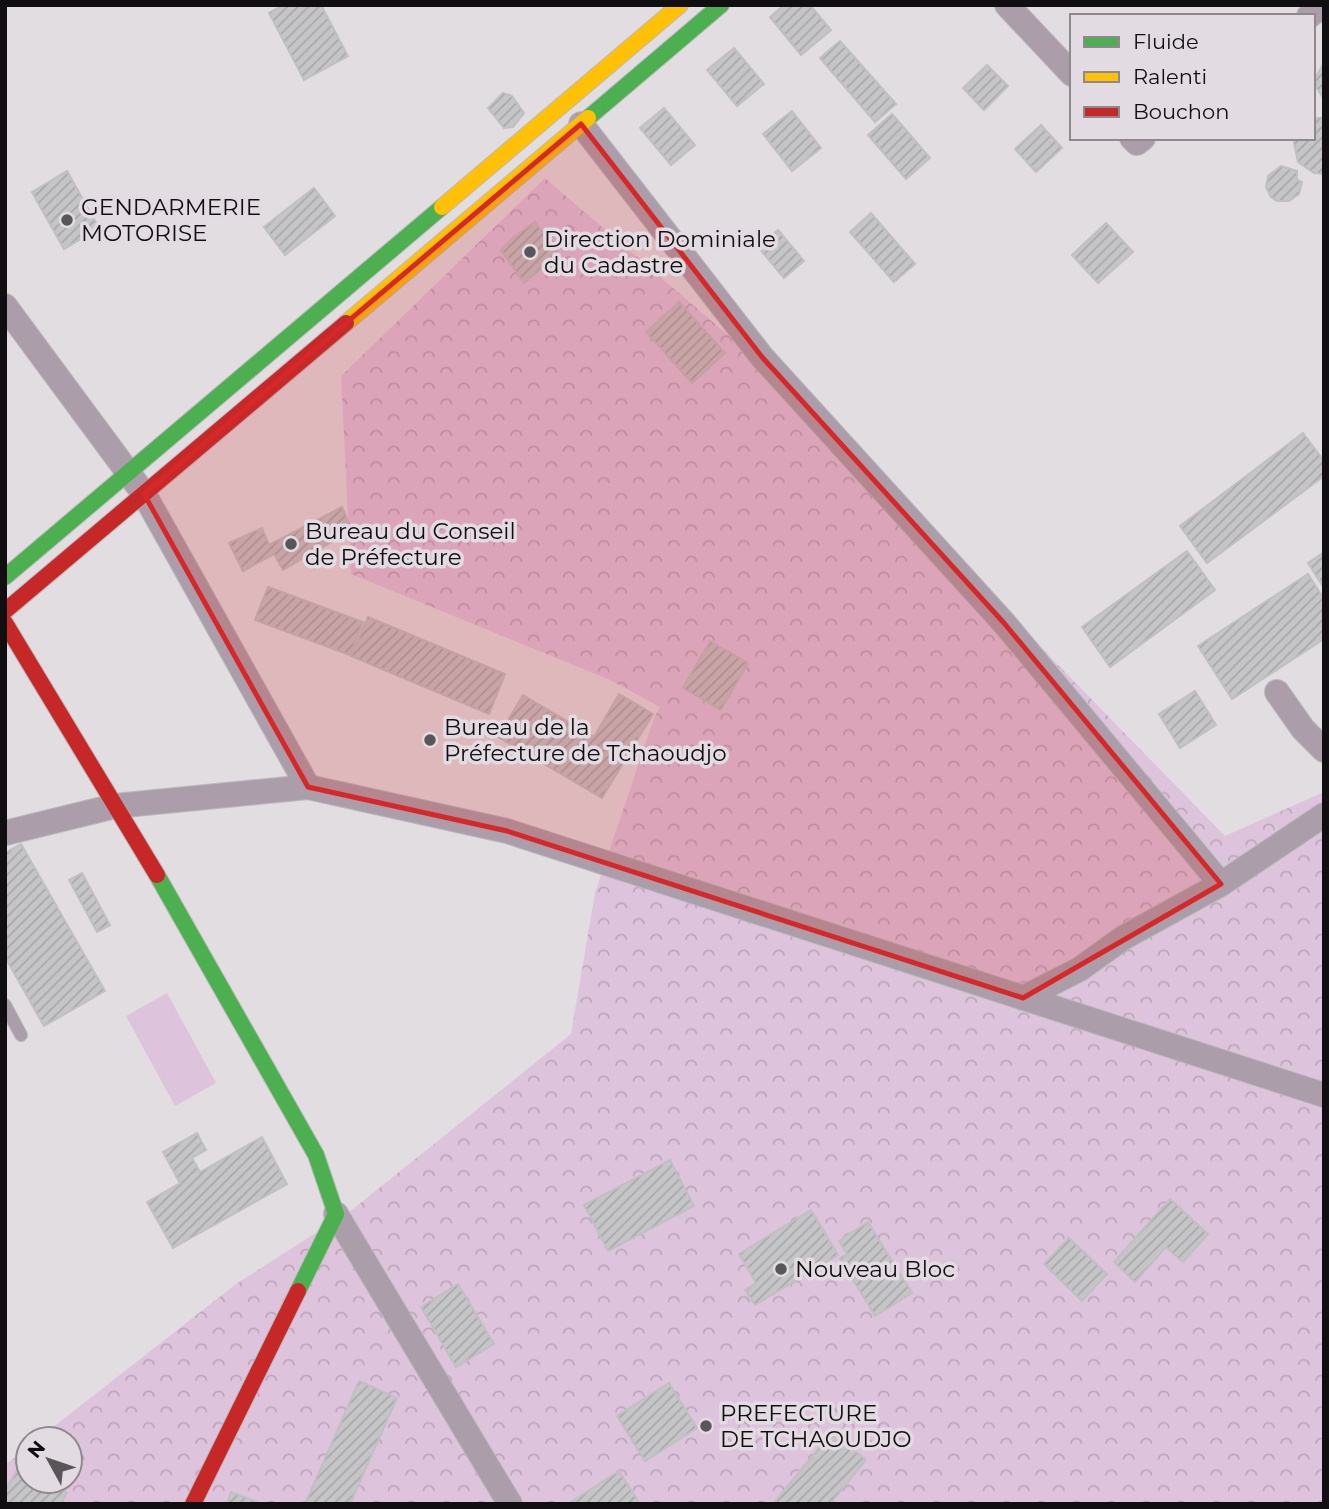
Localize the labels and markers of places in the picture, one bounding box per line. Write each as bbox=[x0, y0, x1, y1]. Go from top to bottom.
place label: GENDARMERIE MOTORISE bbox=[81, 193, 261, 247]
marker: GENDARMERIE MOTORISE bbox=[59, 212, 75, 228]
place label: Direction Dominiale du Cadastre bbox=[544, 225, 776, 279]
marker: Direction Dominiale du Cadastre bbox=[522, 244, 538, 260]
place label: Bureau du Conseil de Préfecture bbox=[305, 517, 516, 571]
marker: Bureau du Conseil de Préfecture bbox=[283, 536, 299, 552]
place label: Bureau de la Préfecture de Tchaoudjo bbox=[444, 713, 727, 767]
marker: Bureau de la Préfecture de Tchaoudjo bbox=[422, 732, 438, 748]
place label: Nouveau Bloc bbox=[795, 1255, 955, 1283]
marker: Nouveau Bloc bbox=[773, 1261, 789, 1277]
place label: PREFECTURE DE TCHAOUDJO bbox=[720, 1399, 912, 1453]
marker: PREFECTURE DE TCHAOUDJO bbox=[698, 1418, 714, 1434]

